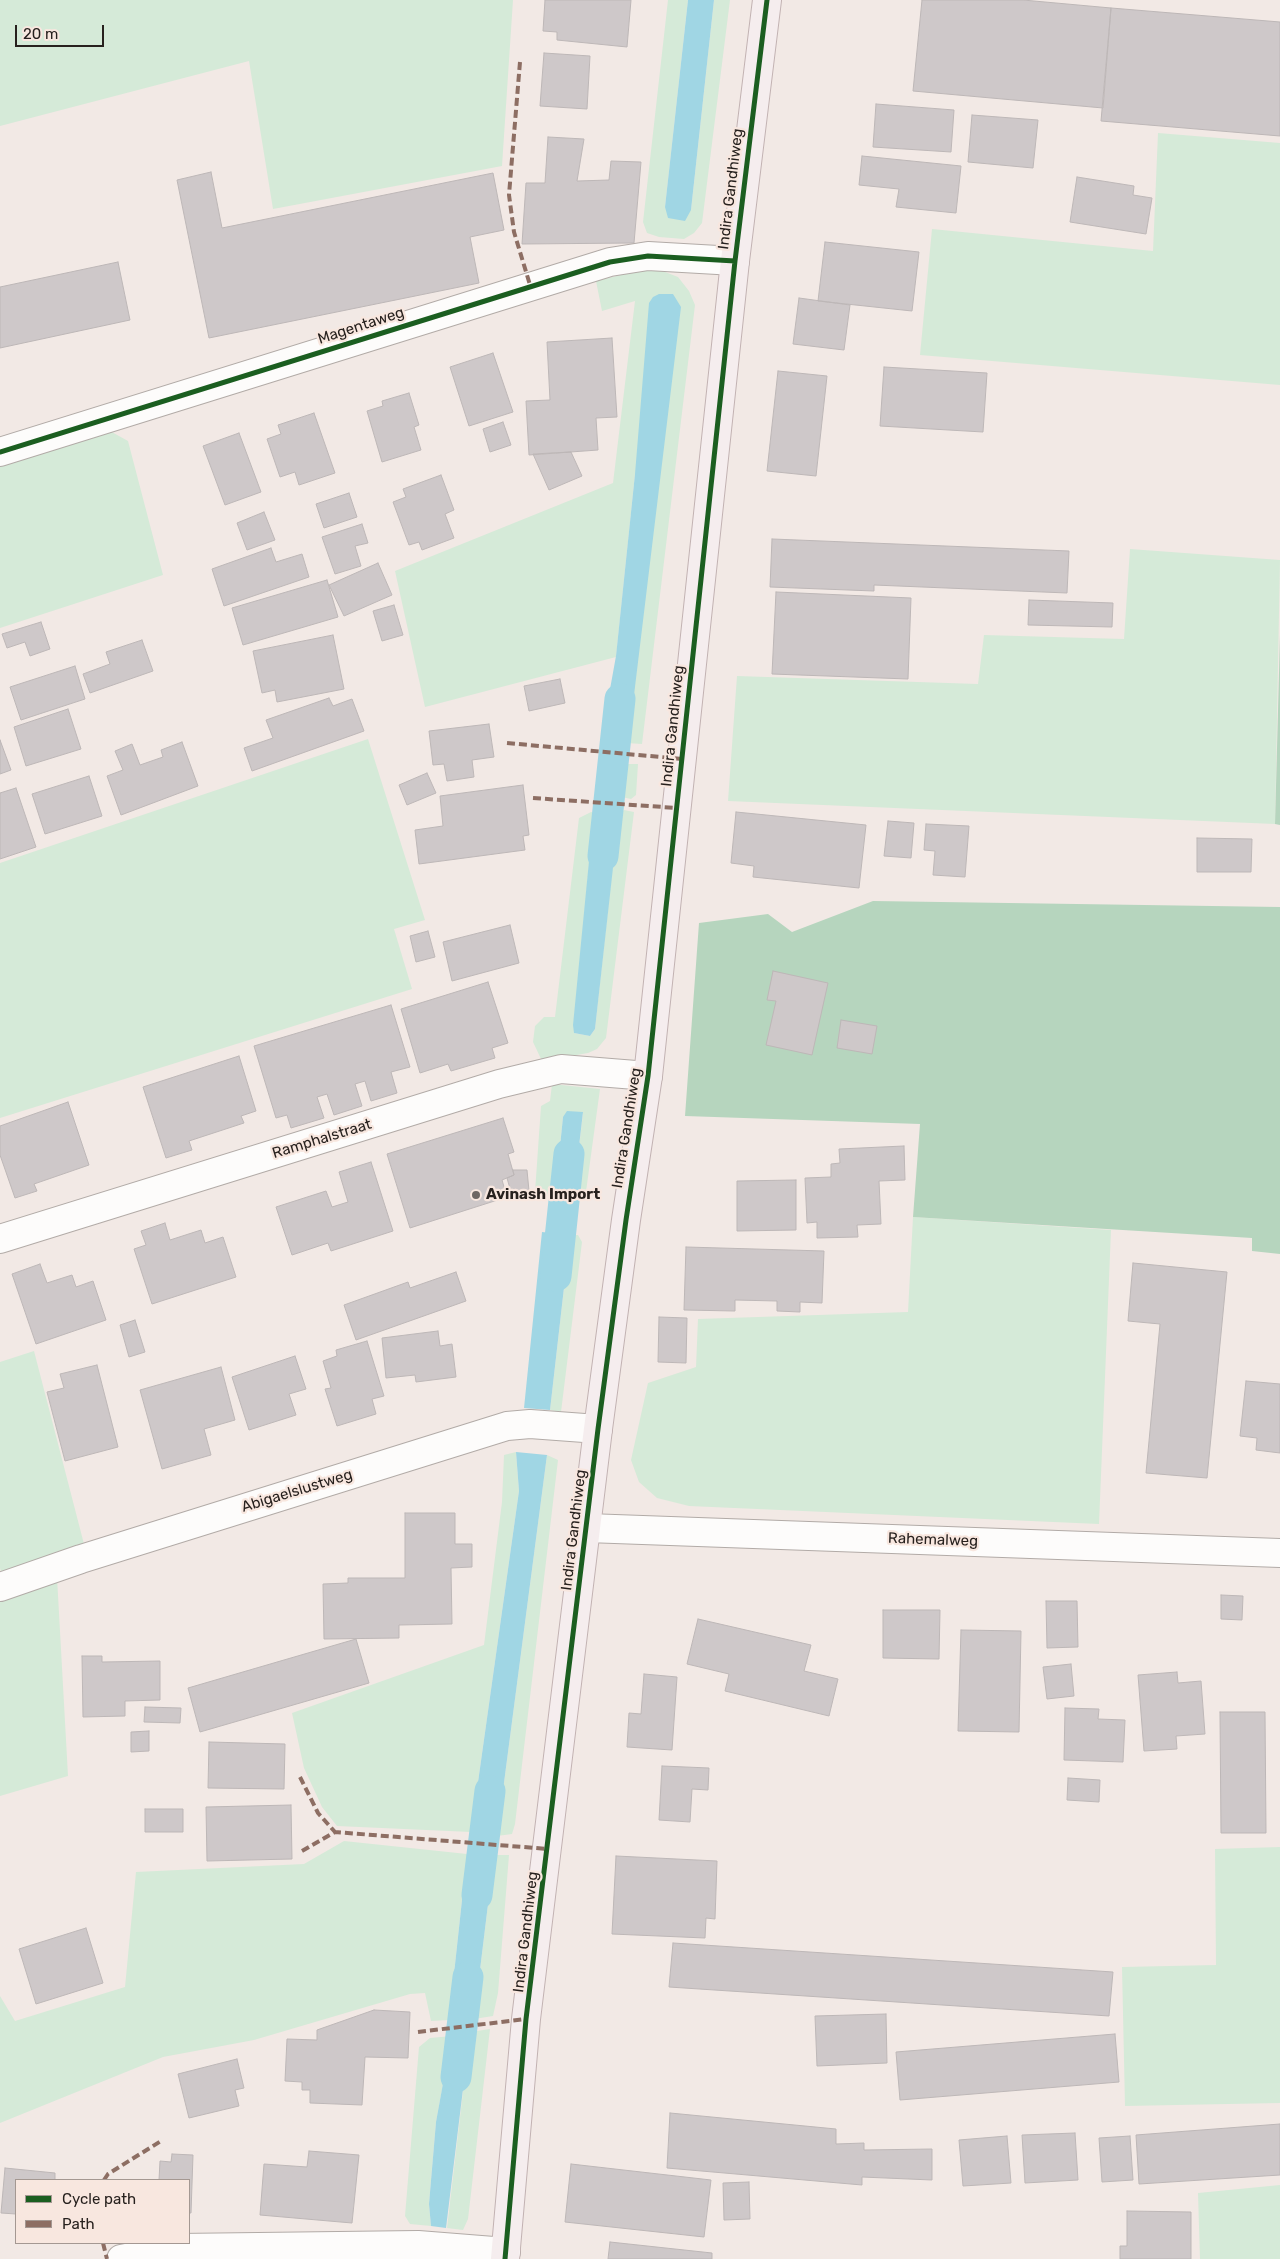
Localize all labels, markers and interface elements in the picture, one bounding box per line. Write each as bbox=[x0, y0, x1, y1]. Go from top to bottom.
scale bar bbox=[18, 15, 106, 47]
text: 20 m bbox=[23, 25, 58, 43]
street label: Indira Gandhiweg bbox=[715, 127, 747, 251]
street label: Magentaweg bbox=[316, 304, 406, 348]
street label: Indira Gandhiweg bbox=[658, 665, 688, 787]
street label: Indira Gandhiweg bbox=[609, 1066, 645, 1190]
street label: Ramphalstraat bbox=[270, 1115, 374, 1163]
place label: Avinash Import bbox=[486, 1186, 600, 1204]
marker: Avinash Import bbox=[470, 1189, 482, 1201]
street label: Abigaelslustweg bbox=[239, 1466, 355, 1516]
street label: Indira Gandhiweg bbox=[558, 1468, 590, 1592]
street label: Rahemalweg bbox=[888, 1529, 978, 1551]
street label: Indira Gandhiweg bbox=[510, 1870, 542, 1994]
legend bbox=[15, 2179, 190, 2244]
text: Cycle path bbox=[62, 2190, 136, 2208]
text: Path bbox=[62, 2215, 95, 2233]

